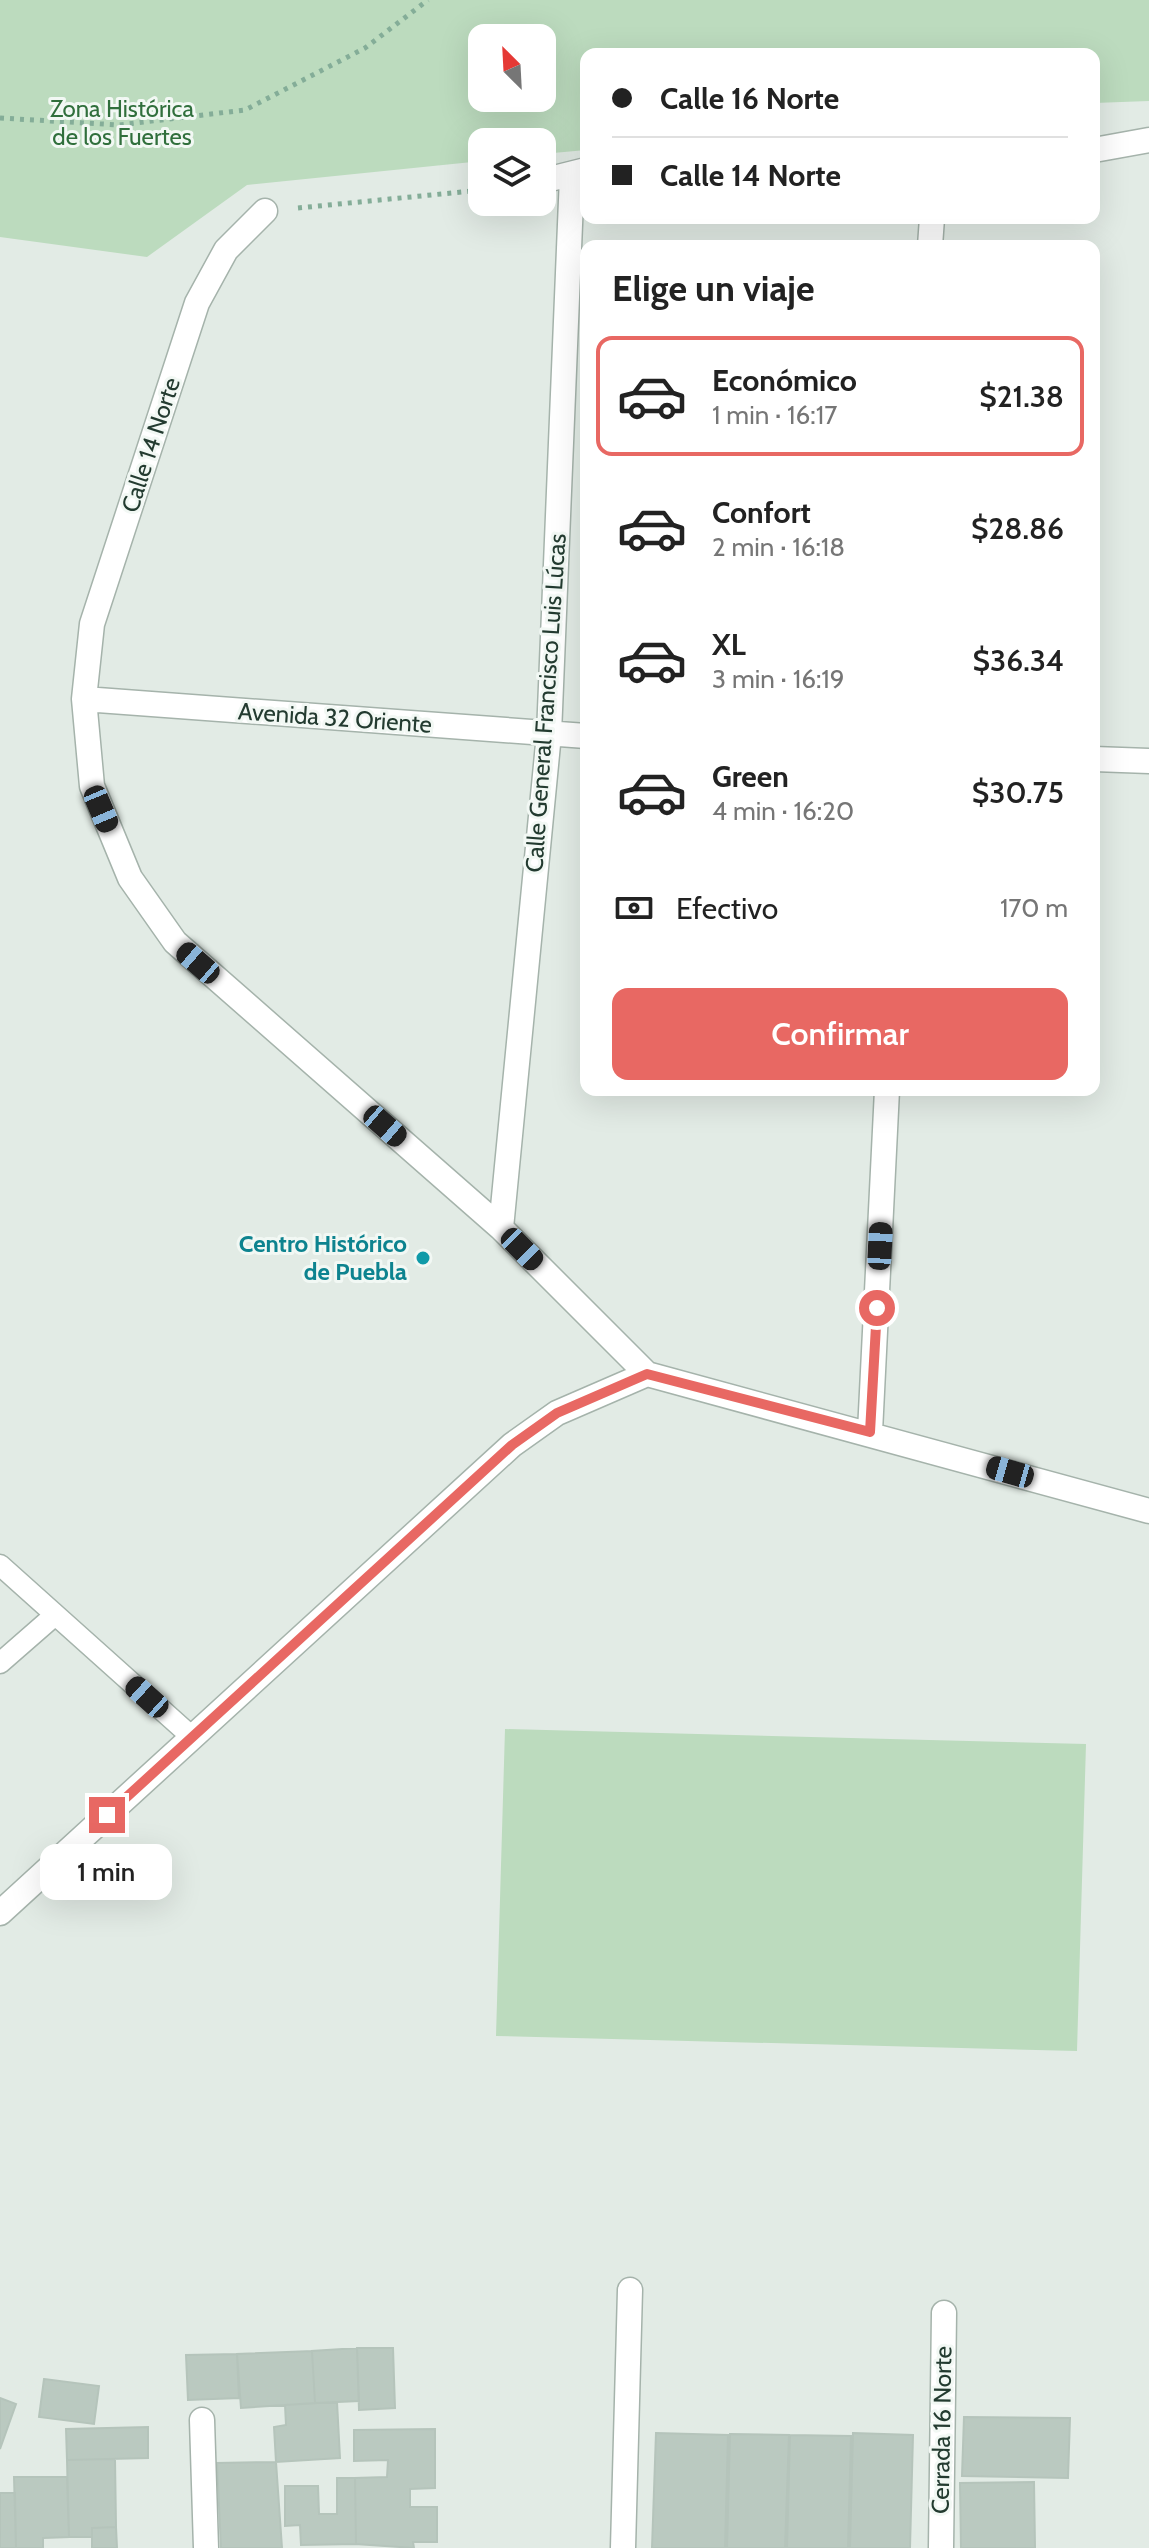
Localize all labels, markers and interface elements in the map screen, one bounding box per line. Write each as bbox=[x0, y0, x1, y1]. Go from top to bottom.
north arrow bbox=[468, 24, 556, 112]
map controls bbox=[468, 24, 556, 216]
text: Calle 16 Norte bbox=[660, 80, 839, 117]
park label: Zona Histórica de los Fuertes bbox=[50, 94, 194, 151]
button: layers bbox=[468, 128, 556, 216]
text: Calle 14 Norte bbox=[660, 157, 841, 194]
text: Elige un viaje bbox=[612, 266, 815, 310]
icon: car bbox=[616, 360, 688, 432]
text: Económico bbox=[712, 362, 857, 399]
street label: Calle 14 Norte bbox=[115, 374, 186, 516]
text: $21.38 bbox=[979, 378, 1064, 415]
text: 1 min · 16:17 bbox=[712, 399, 837, 431]
icon: car bbox=[616, 492, 688, 564]
text: Confort bbox=[712, 494, 811, 531]
text: $28.86 bbox=[971, 510, 1064, 547]
text: 2 min · 16:18 bbox=[712, 531, 845, 563]
street label: Calle General Francisco Luis Lúcas bbox=[519, 532, 572, 874]
icon: car bbox=[616, 624, 688, 696]
text: XL bbox=[712, 626, 746, 663]
text: $36.34 bbox=[973, 642, 1064, 679]
text: 3 min · 16:19 bbox=[712, 663, 845, 695]
street label: Avenida 32 Oriente bbox=[237, 696, 433, 739]
icon: car bbox=[616, 756, 688, 828]
text: Green bbox=[712, 758, 789, 795]
text: $30.75 bbox=[972, 774, 1064, 811]
car bbox=[81, 782, 121, 836]
text: 4 min · 16:20 bbox=[712, 795, 854, 827]
icon: cash bbox=[612, 886, 656, 930]
text: Efectivo bbox=[676, 890, 778, 927]
text: 170 m bbox=[1000, 892, 1068, 924]
car bbox=[172, 938, 224, 988]
button: Confirmar bbox=[612, 988, 1068, 1080]
car bbox=[359, 1101, 411, 1151]
car bbox=[867, 1221, 893, 1271]
car bbox=[497, 1224, 547, 1274]
place label: Centro Histórico de Puebla bbox=[239, 1229, 407, 1286]
marker: Centro Histórico de Puebla bbox=[414, 1249, 432, 1267]
route start bbox=[859, 1290, 895, 1326]
car bbox=[984, 1454, 1036, 1490]
car bbox=[121, 1672, 173, 1722]
route end bbox=[89, 1797, 125, 1833]
callout: 1 min bbox=[41, 1843, 173, 1899]
text: 1 min bbox=[77, 1856, 135, 1888]
street label: Cerrada 16 Norte bbox=[926, 2346, 957, 2514]

